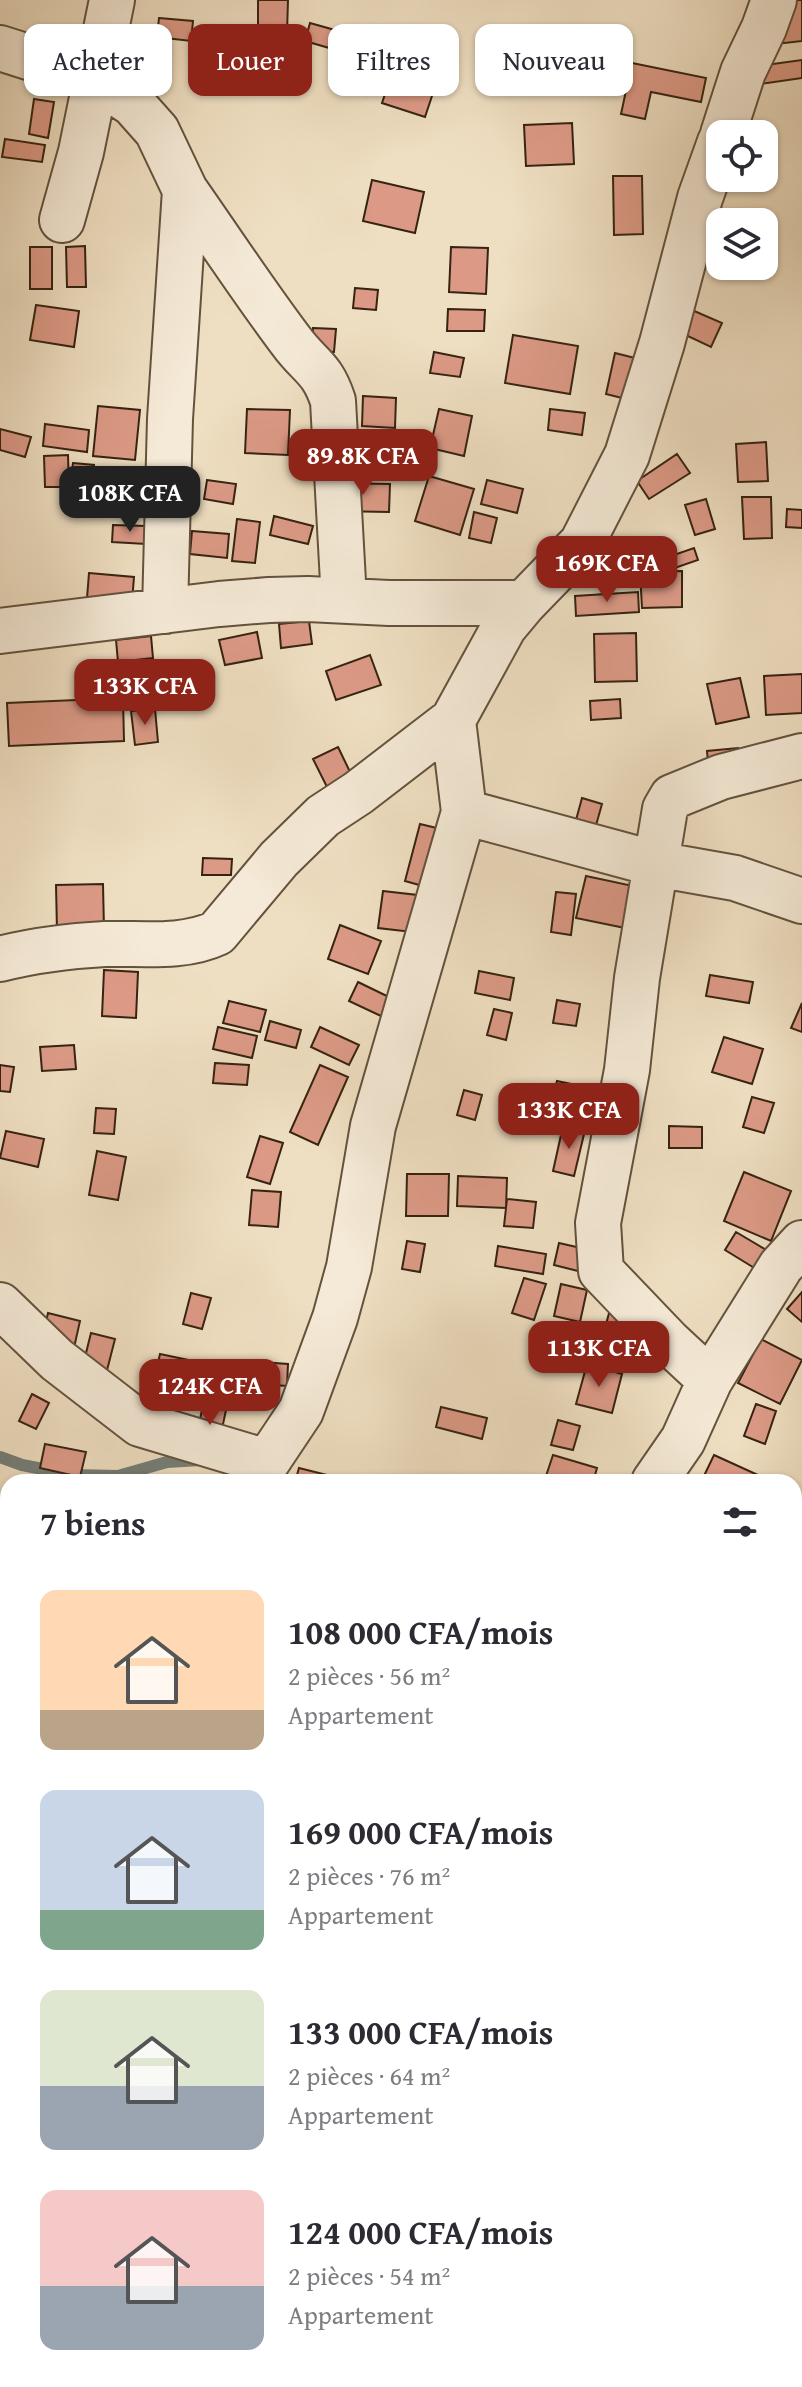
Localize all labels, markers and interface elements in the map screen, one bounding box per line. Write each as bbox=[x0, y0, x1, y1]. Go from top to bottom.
chip: Acheter bbox=[24, 24, 172, 96]
chip: Louer bbox=[188, 24, 312, 96]
chip: Filtres bbox=[328, 24, 459, 96]
chip: Nouveau bbox=[475, 24, 633, 96]
map controls bbox=[706, 120, 778, 280]
button: locate bbox=[706, 120, 778, 192]
button: layers bbox=[706, 208, 778, 280]
pin: 89.8K CFA bbox=[271, 429, 455, 497]
text: 89.8K CFA bbox=[307, 435, 419, 474]
pin: 108K CFA bbox=[47, 466, 213, 534]
text: 108K CFA bbox=[77, 472, 183, 511]
pin: 169K CFA bbox=[524, 536, 690, 604]
text: 169K CFA bbox=[554, 542, 660, 581]
pin: 133K CFA bbox=[62, 659, 228, 727]
text: 133K CFA bbox=[92, 665, 198, 704]
pin: 133K CFA bbox=[486, 1083, 652, 1151]
text: 133K CFA bbox=[516, 1089, 622, 1128]
pin: 113K CFA bbox=[516, 1321, 682, 1389]
text: 113K CFA bbox=[546, 1327, 652, 1366]
pin: 124K CFA bbox=[127, 1359, 293, 1427]
text: 124K CFA bbox=[157, 1365, 263, 1404]
text: 7 biens bbox=[40, 1498, 146, 1547]
icon: filters bbox=[718, 1500, 762, 1544]
text: 108 000 CFA/mois bbox=[288, 1607, 553, 1656]
icon: home bbox=[104, 1622, 200, 1718]
text: 2 pièces · 56 m² bbox=[288, 1656, 450, 1695]
text: Appartement bbox=[288, 1695, 433, 1734]
text: 169 000 CFA/mois bbox=[288, 1807, 553, 1856]
icon: home bbox=[104, 1822, 200, 1918]
text: 2 pièces · 76 m² bbox=[288, 1856, 450, 1895]
text: Appartement bbox=[288, 1895, 433, 1934]
text: 133 000 CFA/mois bbox=[288, 2007, 553, 2056]
icon: home bbox=[104, 2022, 200, 2118]
text: 2 pièces · 64 m² bbox=[288, 2056, 450, 2095]
text: Appartement bbox=[288, 2095, 433, 2134]
text: 124 000 CFA/mois bbox=[288, 2207, 553, 2256]
icon: home bbox=[104, 2222, 200, 2318]
text: 2 pièces · 54 m² bbox=[288, 2256, 450, 2295]
text: Appartement bbox=[288, 2295, 433, 2334]

